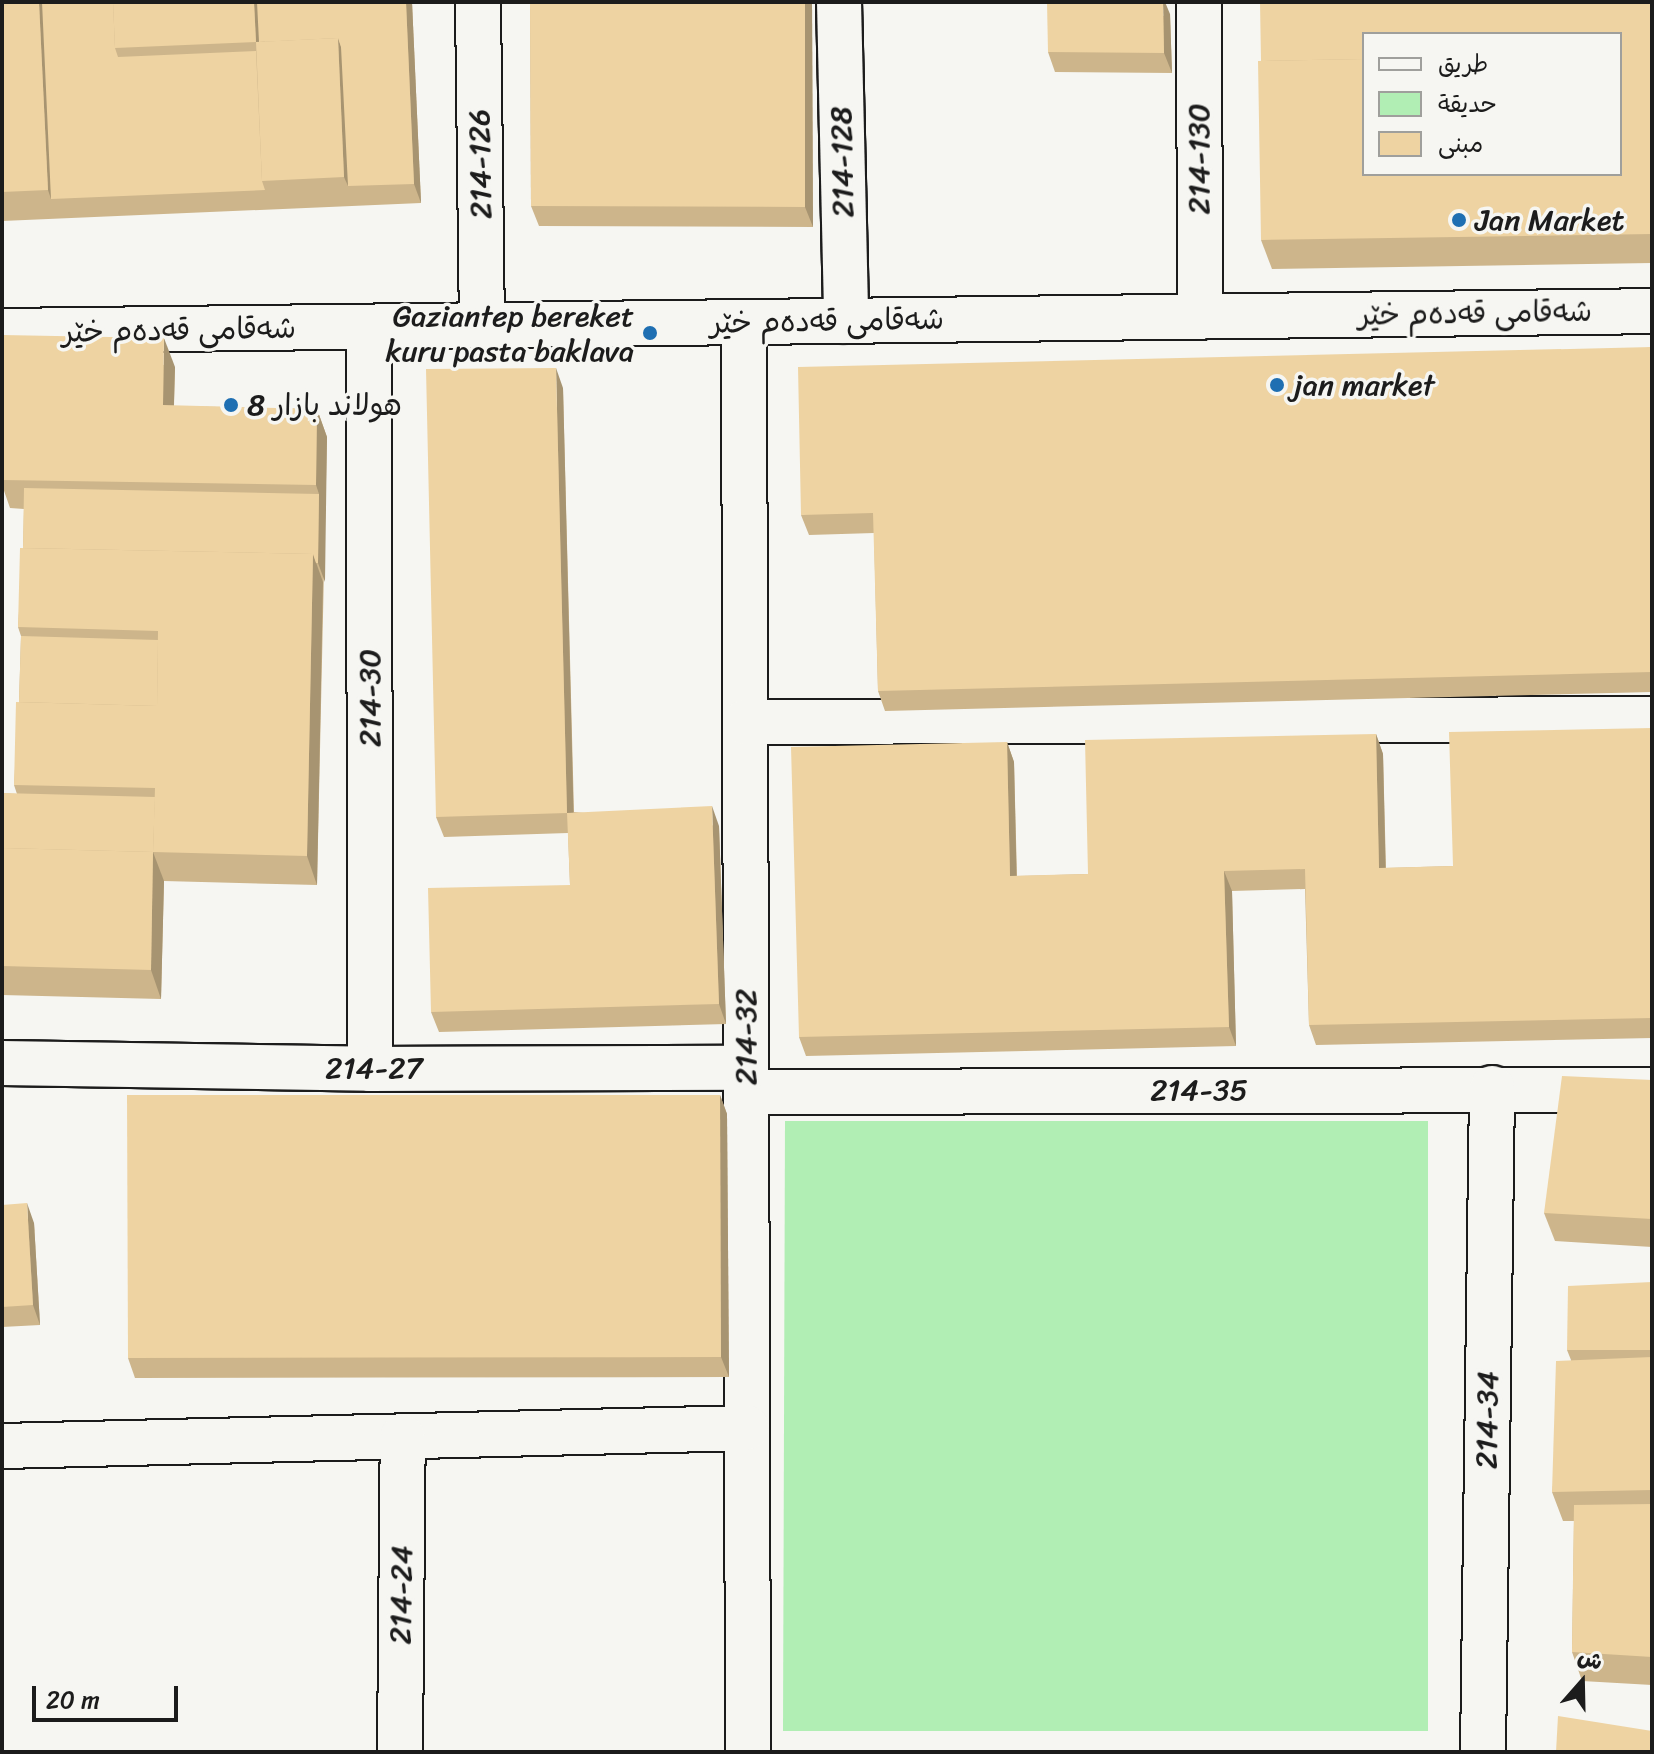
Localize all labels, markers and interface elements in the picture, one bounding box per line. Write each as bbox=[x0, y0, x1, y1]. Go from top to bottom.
legend bbox=[1362, 32, 1622, 176]
text: طريق bbox=[1438, 43, 1488, 85]
text: حديقة bbox=[1438, 83, 1497, 125]
street label: 214-130 bbox=[1181, 103, 1217, 215]
street label: 214-128 bbox=[823, 106, 861, 218]
street label: 214-126 bbox=[461, 109, 499, 219]
text: مبنى bbox=[1438, 123, 1483, 165]
place label: Jan Market bbox=[1475, 202, 1623, 238]
marker: Jan Market bbox=[1450, 211, 1468, 229]
street label: شەقامی قەدەم خێر bbox=[1358, 293, 1592, 333]
place label: Gaziantep bereket kuru pasta baklava bbox=[386, 298, 634, 368]
street label: شەقامی قەدەم خێر bbox=[710, 301, 944, 341]
street label: شەقامی قەدەم خێر bbox=[62, 310, 296, 350]
marker: Gaziantep bereket kuru pasta baklava bbox=[641, 324, 659, 342]
place label: jan market bbox=[1293, 367, 1437, 403]
marker: jan market bbox=[1268, 376, 1286, 394]
place label: هولاند بازار 8 bbox=[247, 387, 402, 423]
marker: هولاند بازار 8 bbox=[222, 396, 240, 414]
street label: 214-30 bbox=[352, 649, 388, 747]
street label: 214-32 bbox=[728, 989, 764, 1085]
street label: 214-27 bbox=[325, 1050, 423, 1086]
street label: 214-35 bbox=[1150, 1072, 1248, 1108]
street label: 214-34 bbox=[1468, 1371, 1506, 1469]
street label: 214-24 bbox=[382, 1545, 420, 1645]
text: ش bbox=[1572, 1637, 1608, 1681]
north arrow bbox=[1542, 1642, 1622, 1722]
scale bar bbox=[36, 1670, 182, 1720]
text: 20 m bbox=[46, 1679, 100, 1721]

